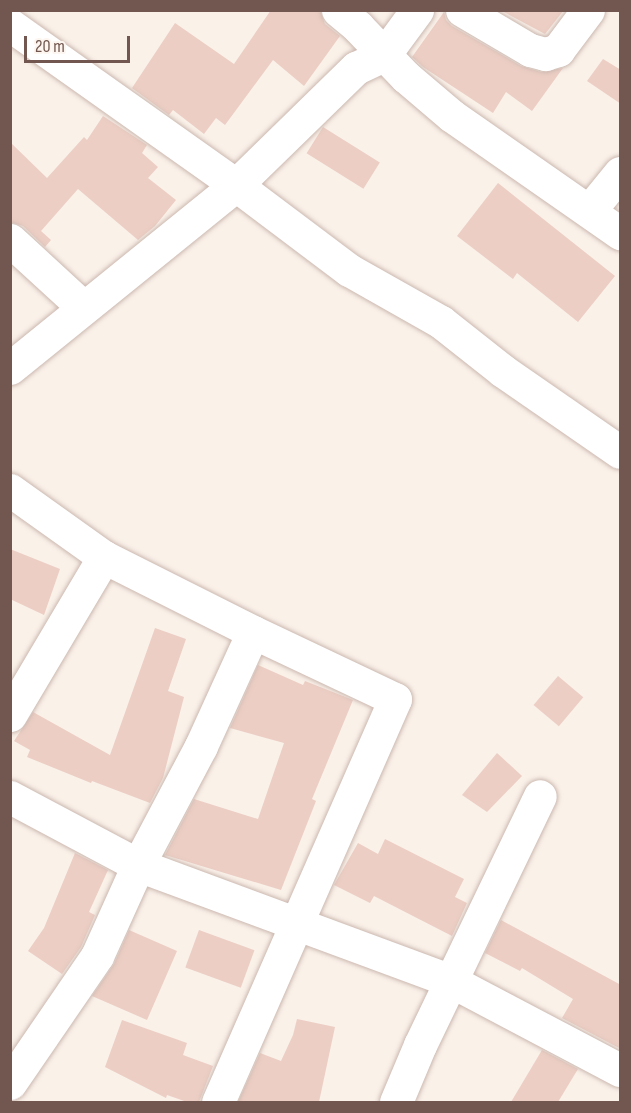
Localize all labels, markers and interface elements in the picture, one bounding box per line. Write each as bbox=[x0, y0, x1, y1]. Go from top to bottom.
scale bar bbox=[27, 24, 134, 62]
text: 20 m bbox=[35, 36, 65, 57]

